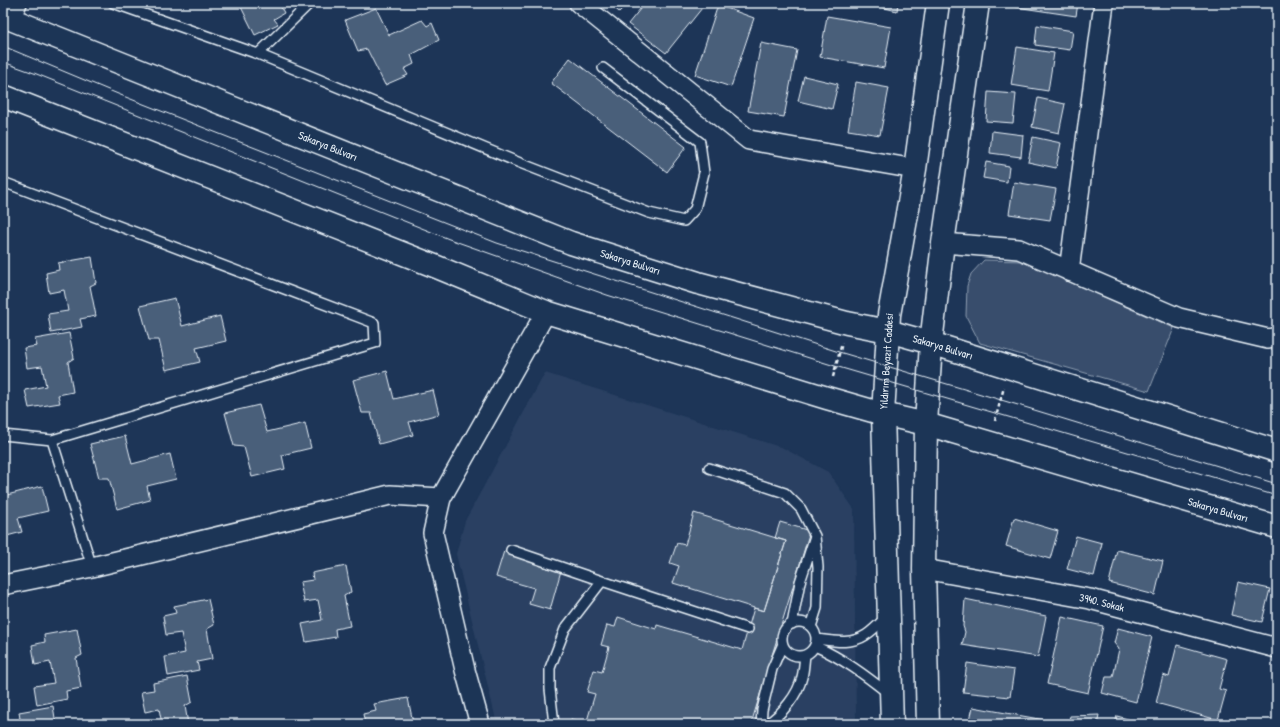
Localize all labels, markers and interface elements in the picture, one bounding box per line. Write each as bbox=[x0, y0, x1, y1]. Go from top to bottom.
street label: Sakarya Bulvarı bbox=[296, 128, 360, 164]
street label: Sakarya Bulvarı bbox=[599, 246, 662, 278]
street label: Yıldırım Beyazıt Caddesi bbox=[876, 312, 896, 410]
street label: Sakarya Bulvarı bbox=[911, 331, 975, 363]
street label: Sakarya Bulvarı bbox=[1186, 494, 1250, 525]
street label: 3940. Sokak bbox=[1078, 590, 1126, 615]

